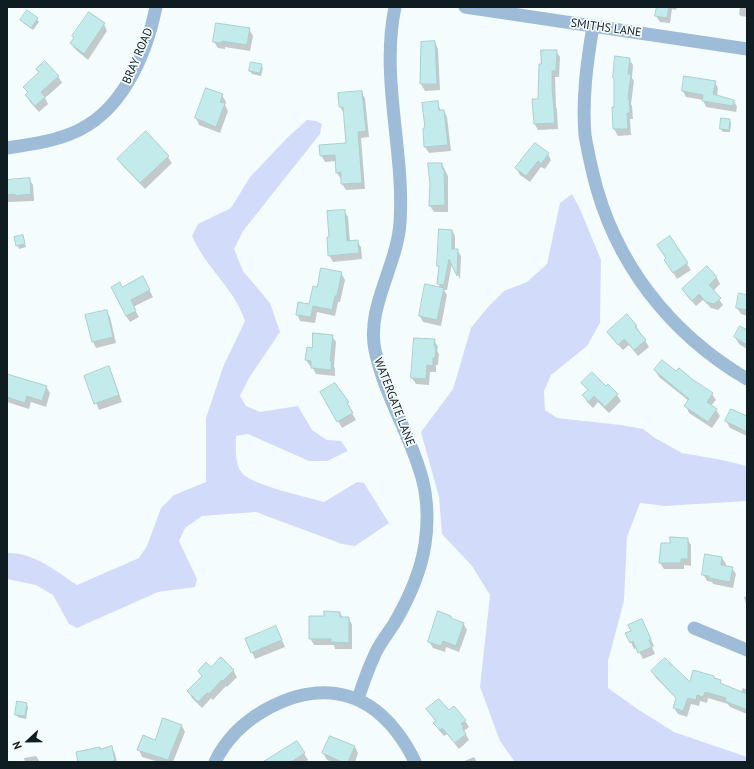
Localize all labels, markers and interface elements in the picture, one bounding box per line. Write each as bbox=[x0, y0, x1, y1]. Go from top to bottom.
street label: SMITHS LANE bbox=[570, 16, 642, 40]
street label: BRAY ROAD bbox=[120, 26, 156, 86]
street label: WATERGATE LANE bbox=[371, 356, 417, 448]
north arrow bbox=[8, 721, 48, 761]
text: N bbox=[9, 740, 25, 751]

